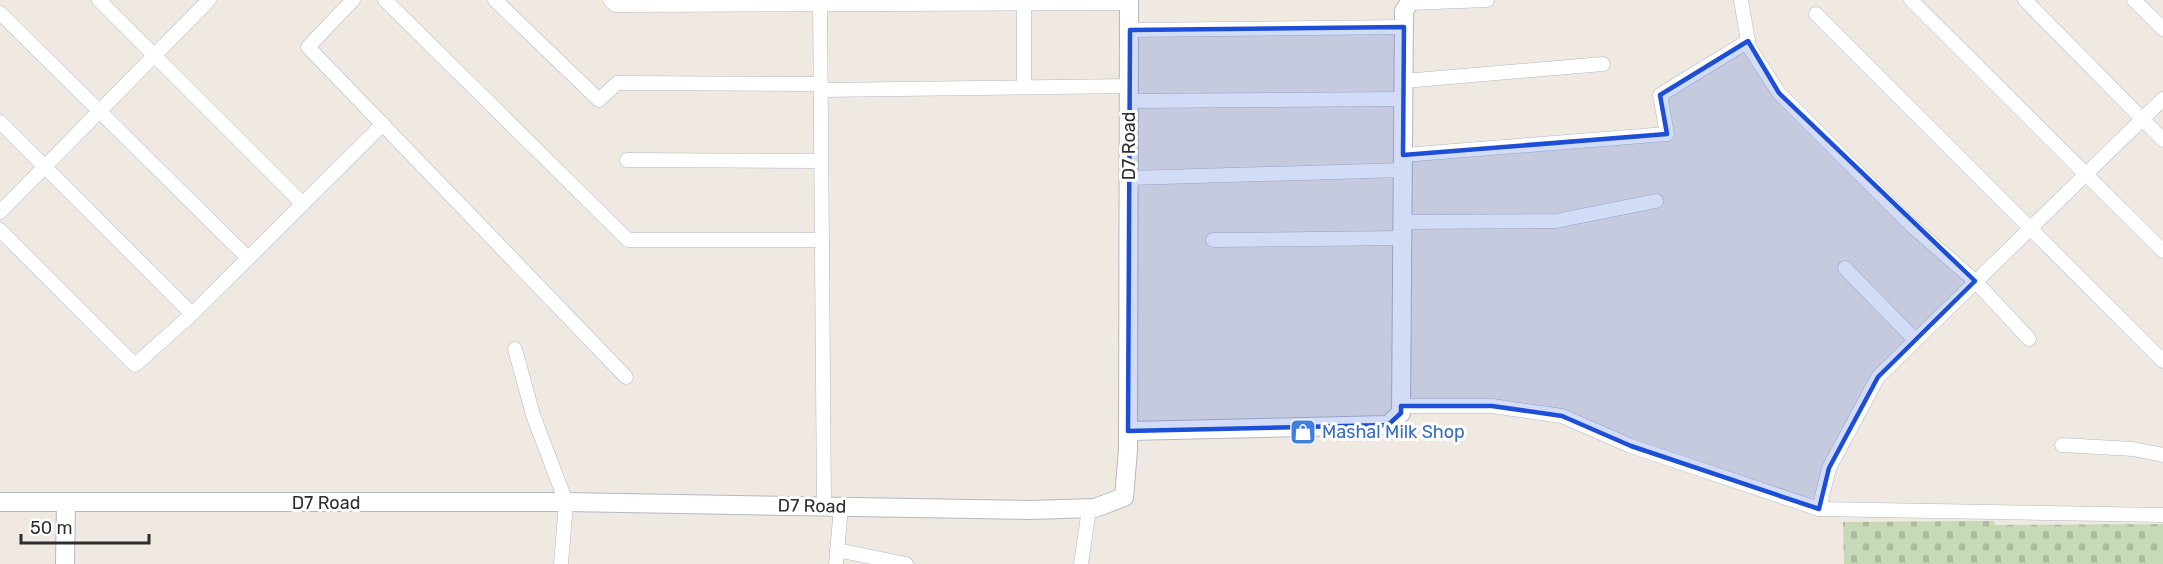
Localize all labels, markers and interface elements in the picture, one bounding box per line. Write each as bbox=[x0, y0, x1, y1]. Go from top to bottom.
street label: D7 Road bbox=[1118, 112, 1140, 180]
shop icon: Mashal Milk Shop bbox=[1288, 417, 1318, 447]
place label: Mashal Milk Shop bbox=[1322, 421, 1465, 443]
street label: D7 Road bbox=[292, 492, 360, 514]
street label: D7 Road bbox=[777, 494, 847, 518]
scale bar bbox=[21, 507, 148, 545]
text: 50 m bbox=[30, 517, 73, 539]

